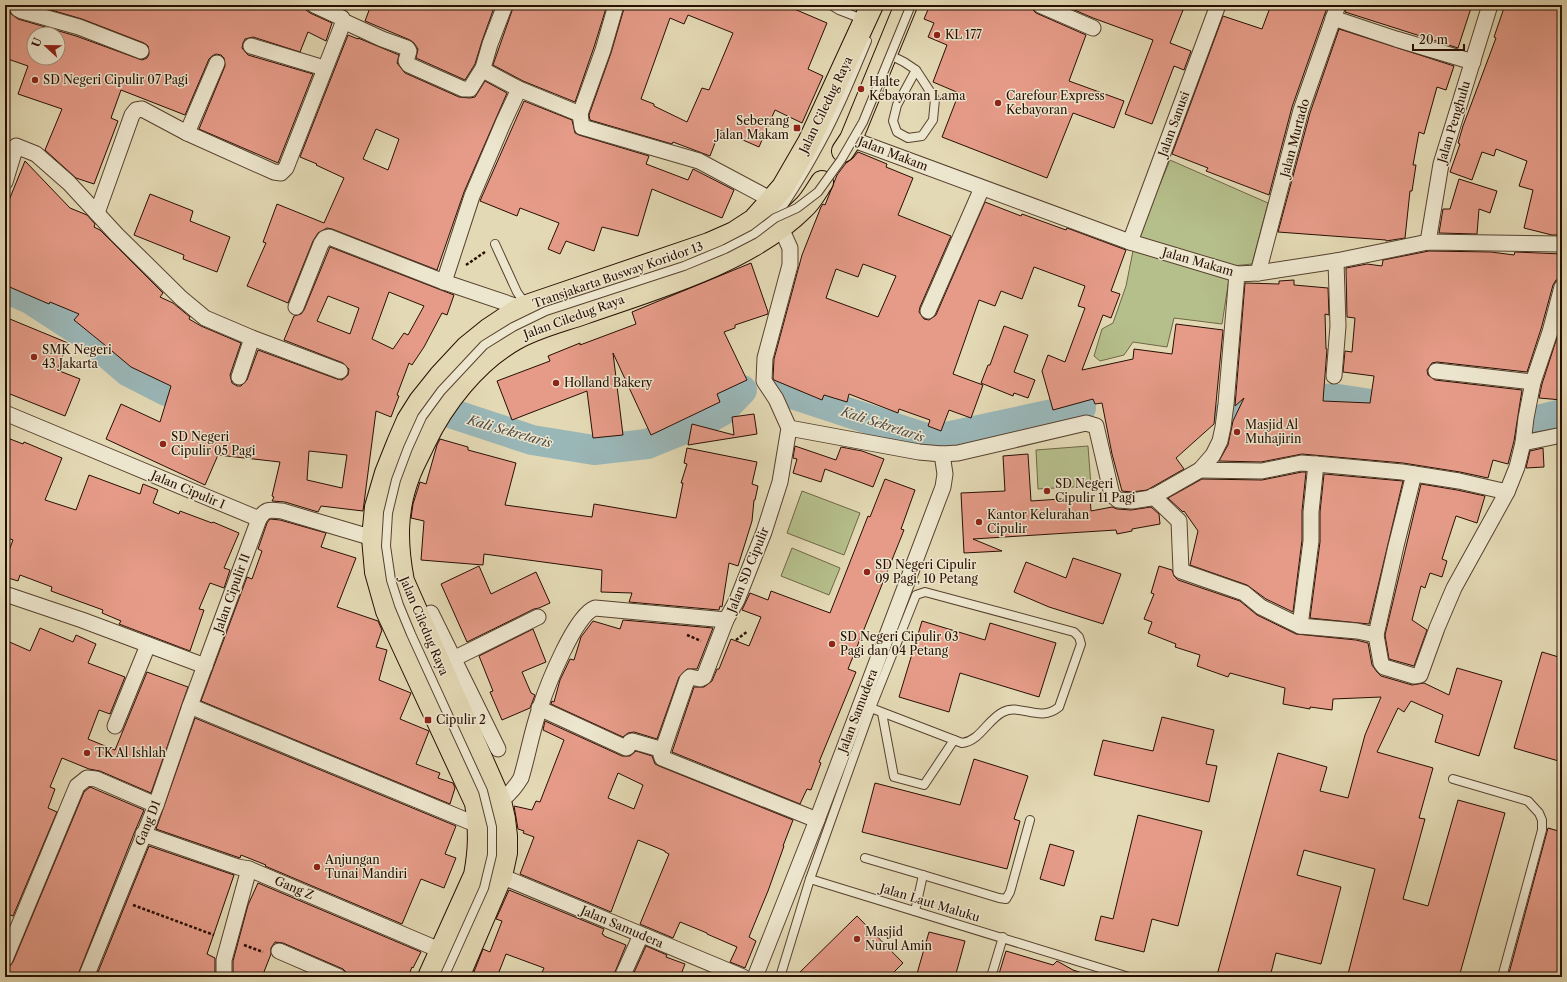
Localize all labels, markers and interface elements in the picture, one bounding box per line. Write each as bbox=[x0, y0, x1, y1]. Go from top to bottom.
north arrow bbox=[26, 26, 66, 66]
scale bar bbox=[1413, 26, 1464, 52]
place label: KL 177 bbox=[945, 27, 982, 42]
marker: KL 177 bbox=[932, 30, 942, 40]
text: 20 m bbox=[1419, 32, 1448, 47]
text: U bbox=[29, 35, 45, 49]
street label: Jalan Ciledug Raya bbox=[795, 53, 856, 157]
place label: SD Negeri Cipulir 07 Pagi bbox=[43, 72, 188, 87]
place label: Halte Kebayoran Lama bbox=[869, 74, 966, 103]
marker: SD Negeri Cipulir 07 Pagi bbox=[30, 75, 40, 85]
street label: Jalan Penghulu bbox=[1433, 78, 1473, 167]
marker: Halte Kebayoran Lama bbox=[856, 84, 866, 94]
place label: Carefour Express Kebayoran bbox=[1006, 88, 1105, 117]
street label: Jalan Sanusi bbox=[1154, 89, 1192, 160]
street label: Jalan Murtado bbox=[1276, 97, 1312, 181]
marker: Carefour Express Kebayoran bbox=[993, 98, 1003, 108]
place label: Seberang Jalan Makam bbox=[713, 113, 790, 142]
marker: Seberang Jalan Makam bbox=[792, 123, 802, 133]
street label: Jalan Makam bbox=[854, 133, 930, 174]
street label: Transjakarta Busway Koridor 13 bbox=[531, 238, 705, 311]
street label: Jalan Makam bbox=[1159, 244, 1236, 279]
street label: Jalan Ciledug Raya bbox=[520, 291, 627, 342]
place label: SMK Negeri 43 Jakarta bbox=[42, 342, 112, 371]
marker: SMK Negeri 43 Jakarta bbox=[29, 352, 39, 362]
place label: Holland Bakery bbox=[564, 375, 653, 390]
marker: Holland Bakery bbox=[551, 378, 561, 388]
water label: Kali Sekretaris bbox=[838, 403, 927, 445]
water label: Kali Sekretaris bbox=[465, 411, 554, 451]
place label: Masjid Al Muhajirin bbox=[1245, 417, 1302, 446]
marker: Masjid Al Muhajirin bbox=[1232, 427, 1242, 437]
place label: SD Negeri Cipulir 05 Pagi bbox=[171, 429, 256, 458]
marker: SD Negeri Cipulir 05 Pagi bbox=[158, 439, 168, 449]
street label: Jalan Cipulir I bbox=[147, 467, 227, 512]
place label: SD Negeri Cipulir 11 Pagi bbox=[1055, 476, 1136, 505]
marker: SD Negeri Cipulir 11 Pagi bbox=[1042, 486, 1052, 496]
place label: Kantor Kelurahan Cipulir bbox=[987, 507, 1090, 536]
marker: Kantor Kelurahan Cipulir bbox=[974, 517, 984, 527]
street label: Jalan SD Cipulir bbox=[723, 525, 772, 617]
street label: Jalan Cipulir II bbox=[210, 551, 253, 636]
place label: SD Negeri Cipulir 09 Pagi, 10 Petang bbox=[875, 557, 979, 586]
marker: SD Negeri Cipulir 09 Pagi, 10 Petang bbox=[862, 567, 872, 577]
street label: Jalan Ciledug Raya bbox=[396, 572, 452, 678]
place label: SD Negeri Cipulir 03 Pagi dan 04 Petang bbox=[840, 629, 959, 658]
marker: SD Negeri Cipulir 03 Pagi dan 04 Petang bbox=[827, 639, 837, 649]
street label: Jalan Samudera bbox=[834, 666, 881, 757]
place label: Cipulir 2 bbox=[436, 712, 486, 727]
marker: Cipulir 2 bbox=[423, 715, 433, 725]
place label: TK Al Ishlah bbox=[95, 745, 166, 760]
marker: TK Al Ishlah bbox=[82, 748, 92, 758]
street label: Gang D1 bbox=[132, 798, 163, 848]
place label: Anjungan Tunai Mandiri bbox=[324, 852, 408, 881]
marker: Anjungan Tunai Mandiri bbox=[312, 862, 322, 872]
street label: Gang Z bbox=[272, 873, 316, 902]
street label: Jalan Laut Maluku bbox=[876, 880, 982, 925]
street label: Jalan Samudera bbox=[577, 902, 666, 951]
place label: Masjid Nurul Amin bbox=[865, 924, 932, 953]
marker: Masjid Nurul Amin bbox=[852, 934, 862, 944]

